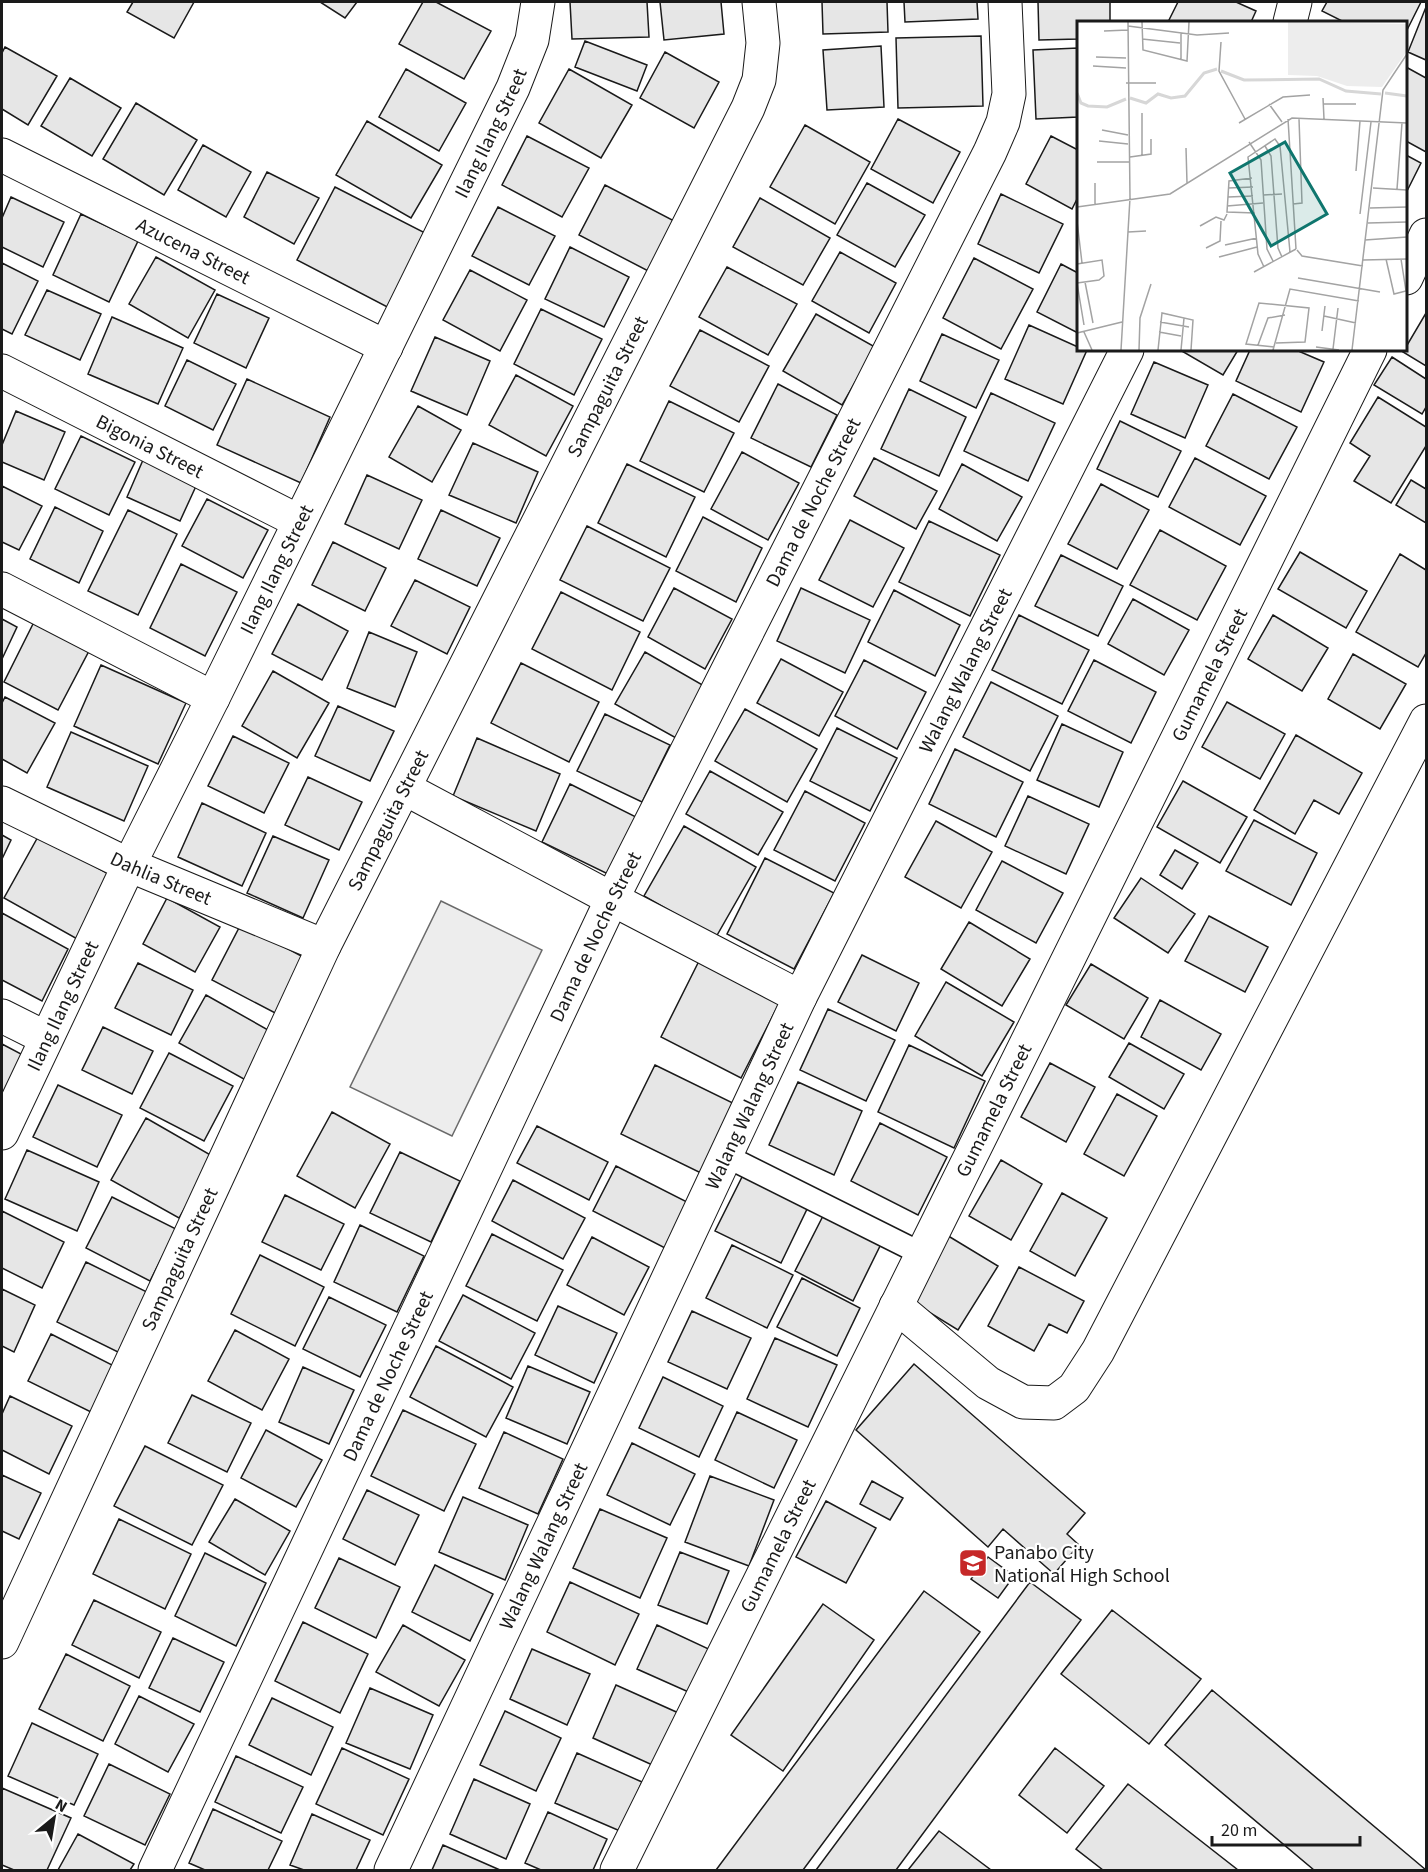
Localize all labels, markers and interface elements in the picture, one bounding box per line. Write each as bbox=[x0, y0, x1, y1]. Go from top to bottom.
inset map bbox=[1077, 21, 1407, 351]
street label: Ilang Ilang Street bbox=[448, 64, 535, 203]
street label: Azucena Street bbox=[131, 211, 255, 292]
street label: Sampaguita Street bbox=[561, 311, 656, 462]
street label: Bigonia Street bbox=[91, 408, 209, 486]
street label: Dama de Noche Street bbox=[759, 413, 868, 592]
street label: Ilang Ilang Street bbox=[234, 500, 321, 639]
street label: Walang Walang Street bbox=[912, 583, 1020, 758]
street label: Gumamela Street bbox=[1165, 603, 1255, 747]
street label: Sampaguita Street bbox=[341, 745, 436, 896]
street label: Dahlia Street bbox=[105, 845, 216, 913]
street label: Dama de Noche Street bbox=[543, 847, 649, 1027]
street label: Ilang Ilang Street bbox=[20, 936, 106, 1076]
street label: Walang Walang Street bbox=[699, 1018, 801, 1194]
street label: Gumamela Street bbox=[949, 1039, 1039, 1182]
street label: Sampaguita Street bbox=[135, 1183, 225, 1336]
street label: Dama de Noche Street bbox=[336, 1286, 441, 1467]
street label: Walang Walang Street bbox=[493, 1458, 595, 1634]
street label: Gumamela Street bbox=[734, 1474, 824, 1618]
place label: Panabo City National High School bbox=[994, 1539, 1170, 1590]
school or university icon: Panabo City National High School bbox=[957, 1547, 989, 1579]
north arrow bbox=[24, 1788, 84, 1848]
text: N bbox=[51, 1794, 71, 1818]
scale bar bbox=[1212, 1809, 1360, 1847]
text: 20 m bbox=[1221, 1818, 1257, 1843]

